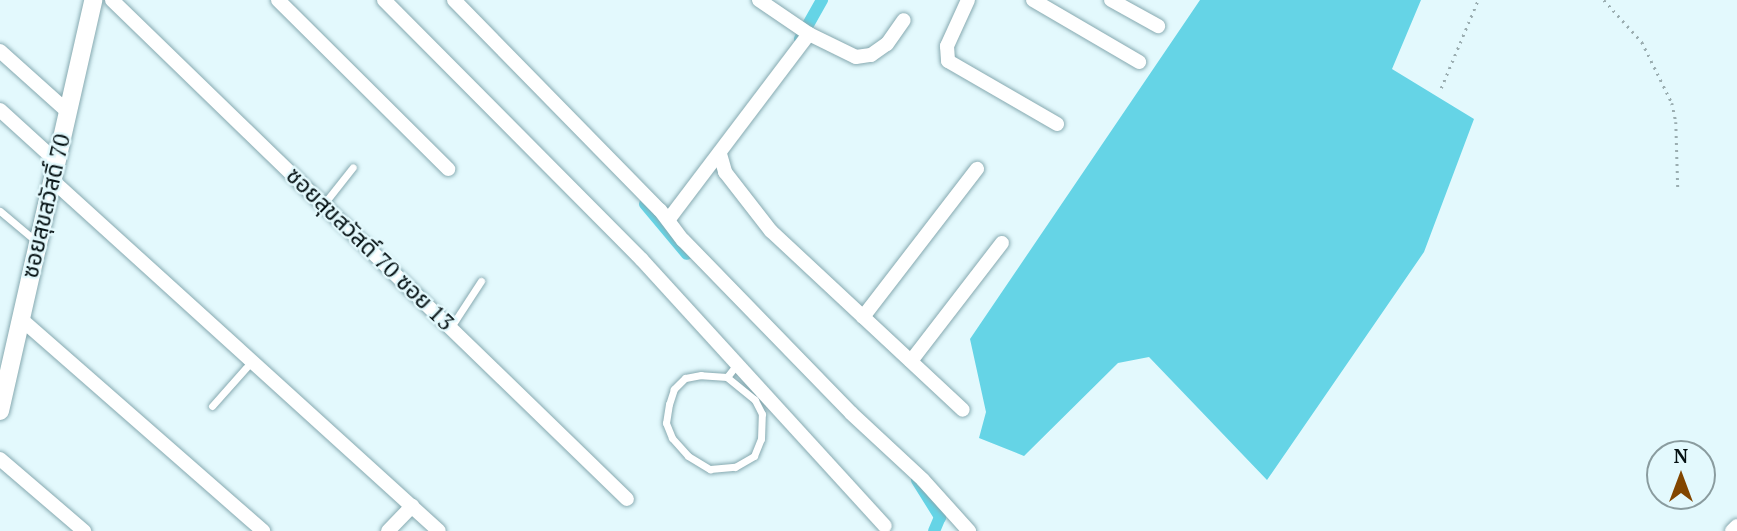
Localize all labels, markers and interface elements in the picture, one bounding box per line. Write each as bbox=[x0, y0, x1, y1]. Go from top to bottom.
street label: ซอยสุขสวัสดิ์ 70 bbox=[16, 131, 76, 281]
street label: ซอยสุขสวัสดิ์ 70 ซอย 13 bbox=[280, 162, 460, 336]
north arrow bbox=[1646, 440, 1716, 510]
text: N bbox=[1674, 443, 1688, 468]

